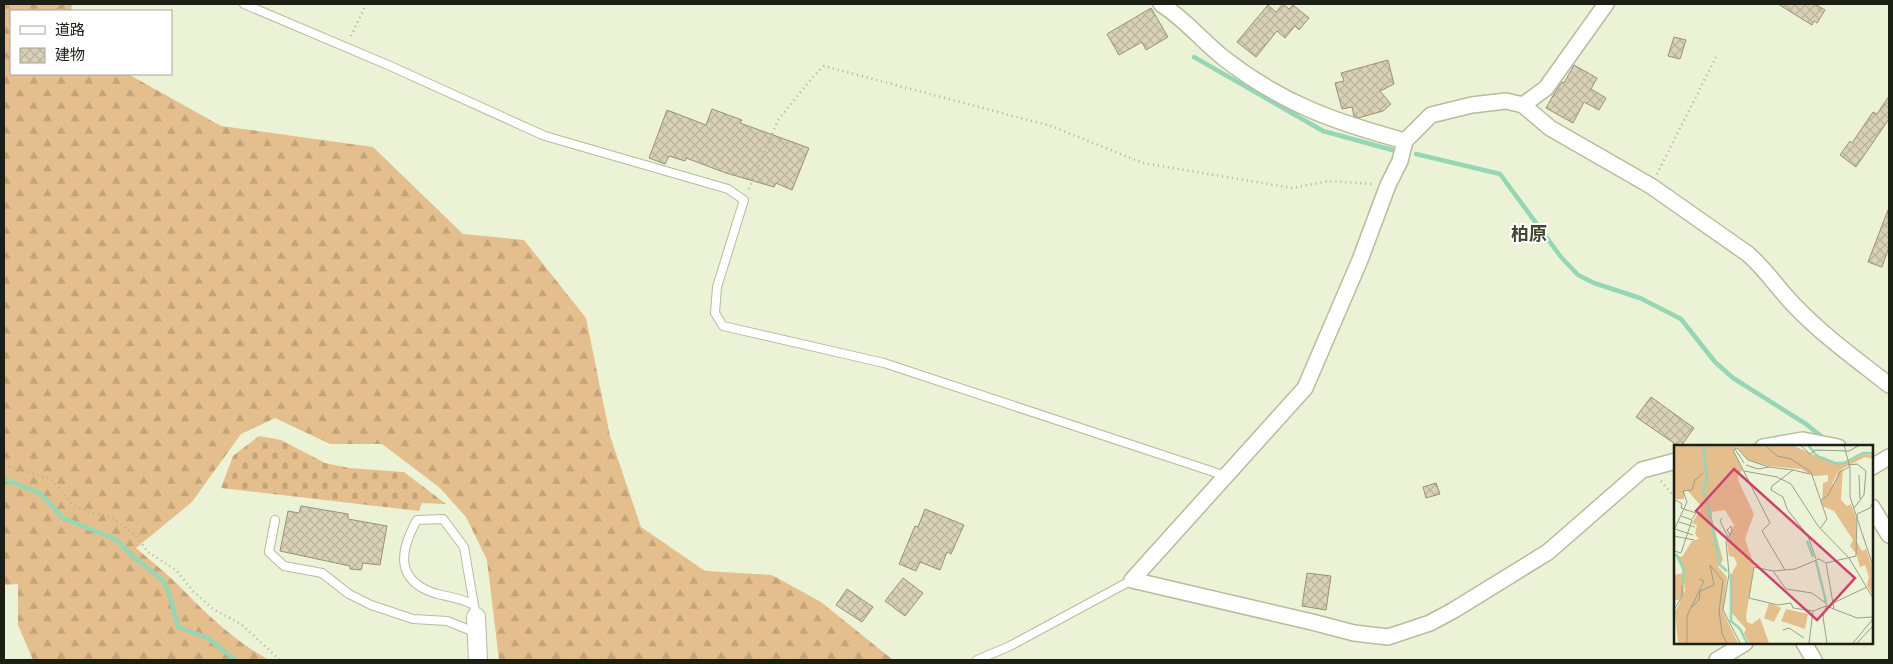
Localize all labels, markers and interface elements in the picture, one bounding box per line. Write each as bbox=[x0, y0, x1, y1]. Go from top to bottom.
legend bbox=[10, 10, 172, 75]
text: 道路 bbox=[55, 21, 85, 38]
text: 建物 bbox=[55, 46, 85, 63]
district label: 柏原 bbox=[1511, 223, 1547, 243]
inset map bbox=[1674, 445, 1873, 644]

